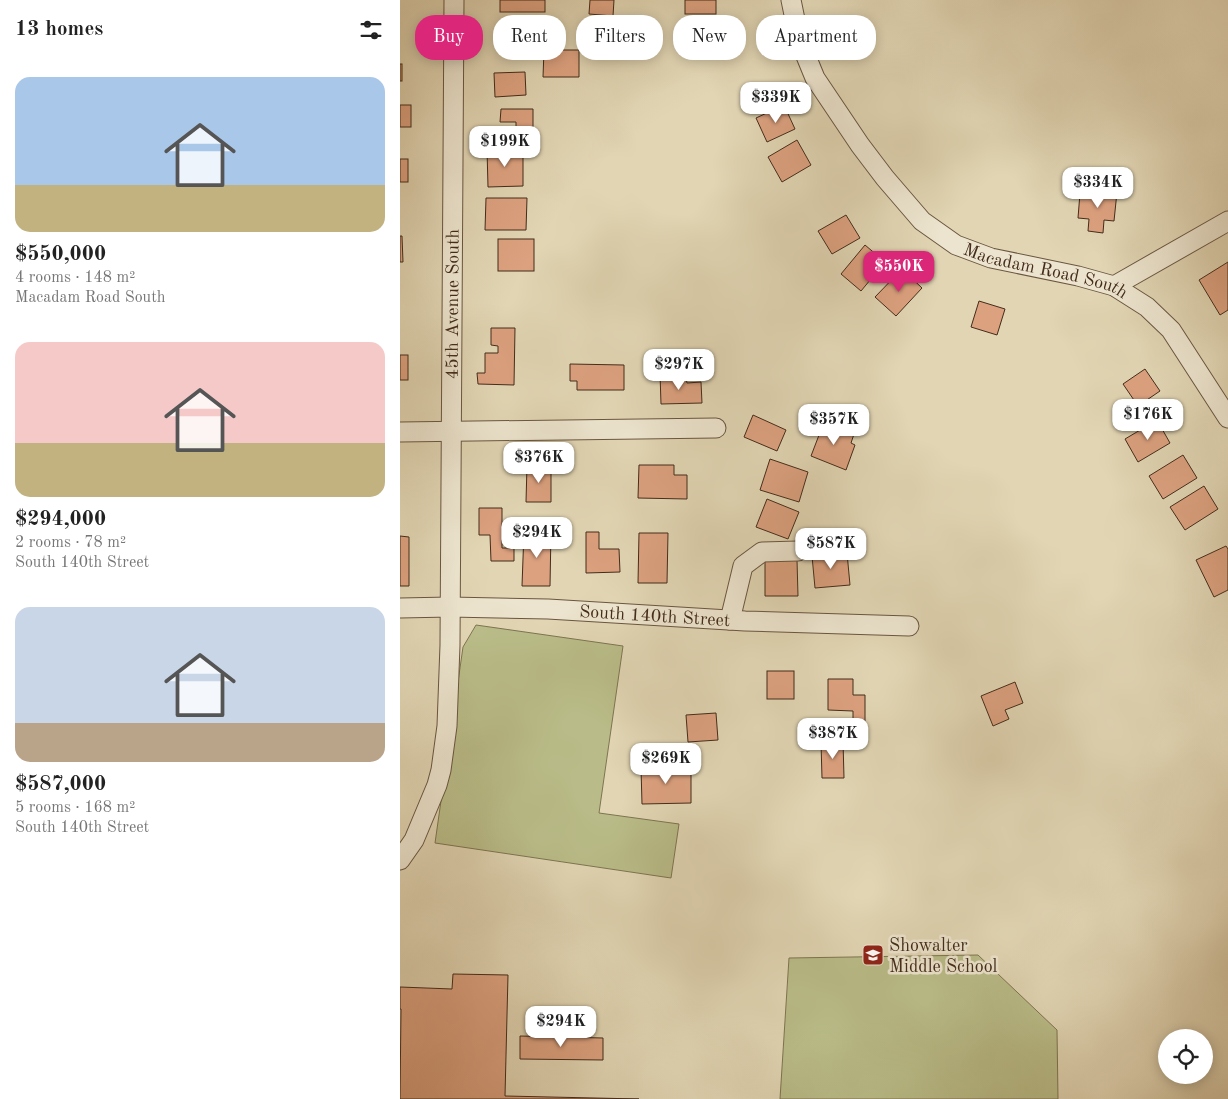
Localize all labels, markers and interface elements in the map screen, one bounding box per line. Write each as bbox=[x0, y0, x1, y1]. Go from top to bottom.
chip: Buy bbox=[415, 15, 483, 60]
chip: Rent bbox=[493, 15, 566, 60]
chip: Filters bbox=[576, 15, 663, 60]
chip: New bbox=[673, 15, 746, 60]
chip: Apartment bbox=[756, 15, 876, 60]
icon: filters bbox=[357, 16, 385, 44]
text: 13 homes bbox=[15, 19, 103, 40]
pin: $339K bbox=[741, 82, 811, 124]
text: $339K bbox=[751, 90, 801, 106]
icon: home bbox=[155, 110, 245, 200]
pin: $199K bbox=[470, 126, 540, 168]
text: $199K bbox=[480, 134, 530, 150]
pin: $334K bbox=[1063, 166, 1133, 209]
text: $334K bbox=[1073, 175, 1123, 191]
street label: 45th Avenue South bbox=[444, 229, 463, 379]
street label: Macadam Road South bbox=[961, 241, 1131, 302]
text: $550,000 bbox=[15, 244, 106, 265]
pin: $550K bbox=[864, 250, 934, 293]
text: $550K bbox=[874, 259, 924, 275]
text: 4 rooms · 148 m² bbox=[15, 270, 135, 286]
text: Macadam Road South bbox=[15, 290, 165, 306]
pin: $297K bbox=[644, 348, 714, 391]
text: $297K bbox=[654, 357, 704, 373]
icon: home bbox=[155, 375, 245, 465]
pin: $176K bbox=[1113, 398, 1183, 441]
pin: $357K bbox=[799, 404, 869, 446]
text: $176K bbox=[1123, 407, 1173, 423]
text: $357K bbox=[809, 412, 859, 428]
pin: $376K bbox=[504, 442, 574, 484]
text: $376K bbox=[514, 450, 564, 466]
text: $294,000 bbox=[15, 509, 106, 530]
pin: $294K bbox=[502, 516, 572, 559]
text: $294K bbox=[512, 525, 562, 541]
pin: $587K bbox=[796, 528, 866, 570]
text: 2 rooms · 78 m² bbox=[15, 535, 126, 551]
text: $587K bbox=[806, 536, 856, 552]
text: South 140th Street bbox=[15, 555, 149, 571]
street label: South 140th Street bbox=[579, 603, 731, 630]
icon: home bbox=[155, 640, 245, 730]
pin: $387K bbox=[798, 718, 868, 760]
text: $387K bbox=[808, 726, 858, 742]
pin: $269K bbox=[631, 742, 701, 785]
text: $269K bbox=[641, 751, 691, 767]
text: $587,000 bbox=[15, 774, 106, 795]
text: 5 rooms · 168 m² bbox=[15, 800, 135, 816]
text: South 140th Street bbox=[15, 820, 149, 836]
place label: Showalter Middle School bbox=[889, 937, 998, 976]
school or university icon: Showalter Middle School bbox=[861, 943, 885, 967]
pin: $294K bbox=[526, 1006, 596, 1048]
text: $294K bbox=[536, 1014, 586, 1030]
map controls bbox=[1158, 1029, 1213, 1084]
button: locate bbox=[1158, 1029, 1213, 1084]

